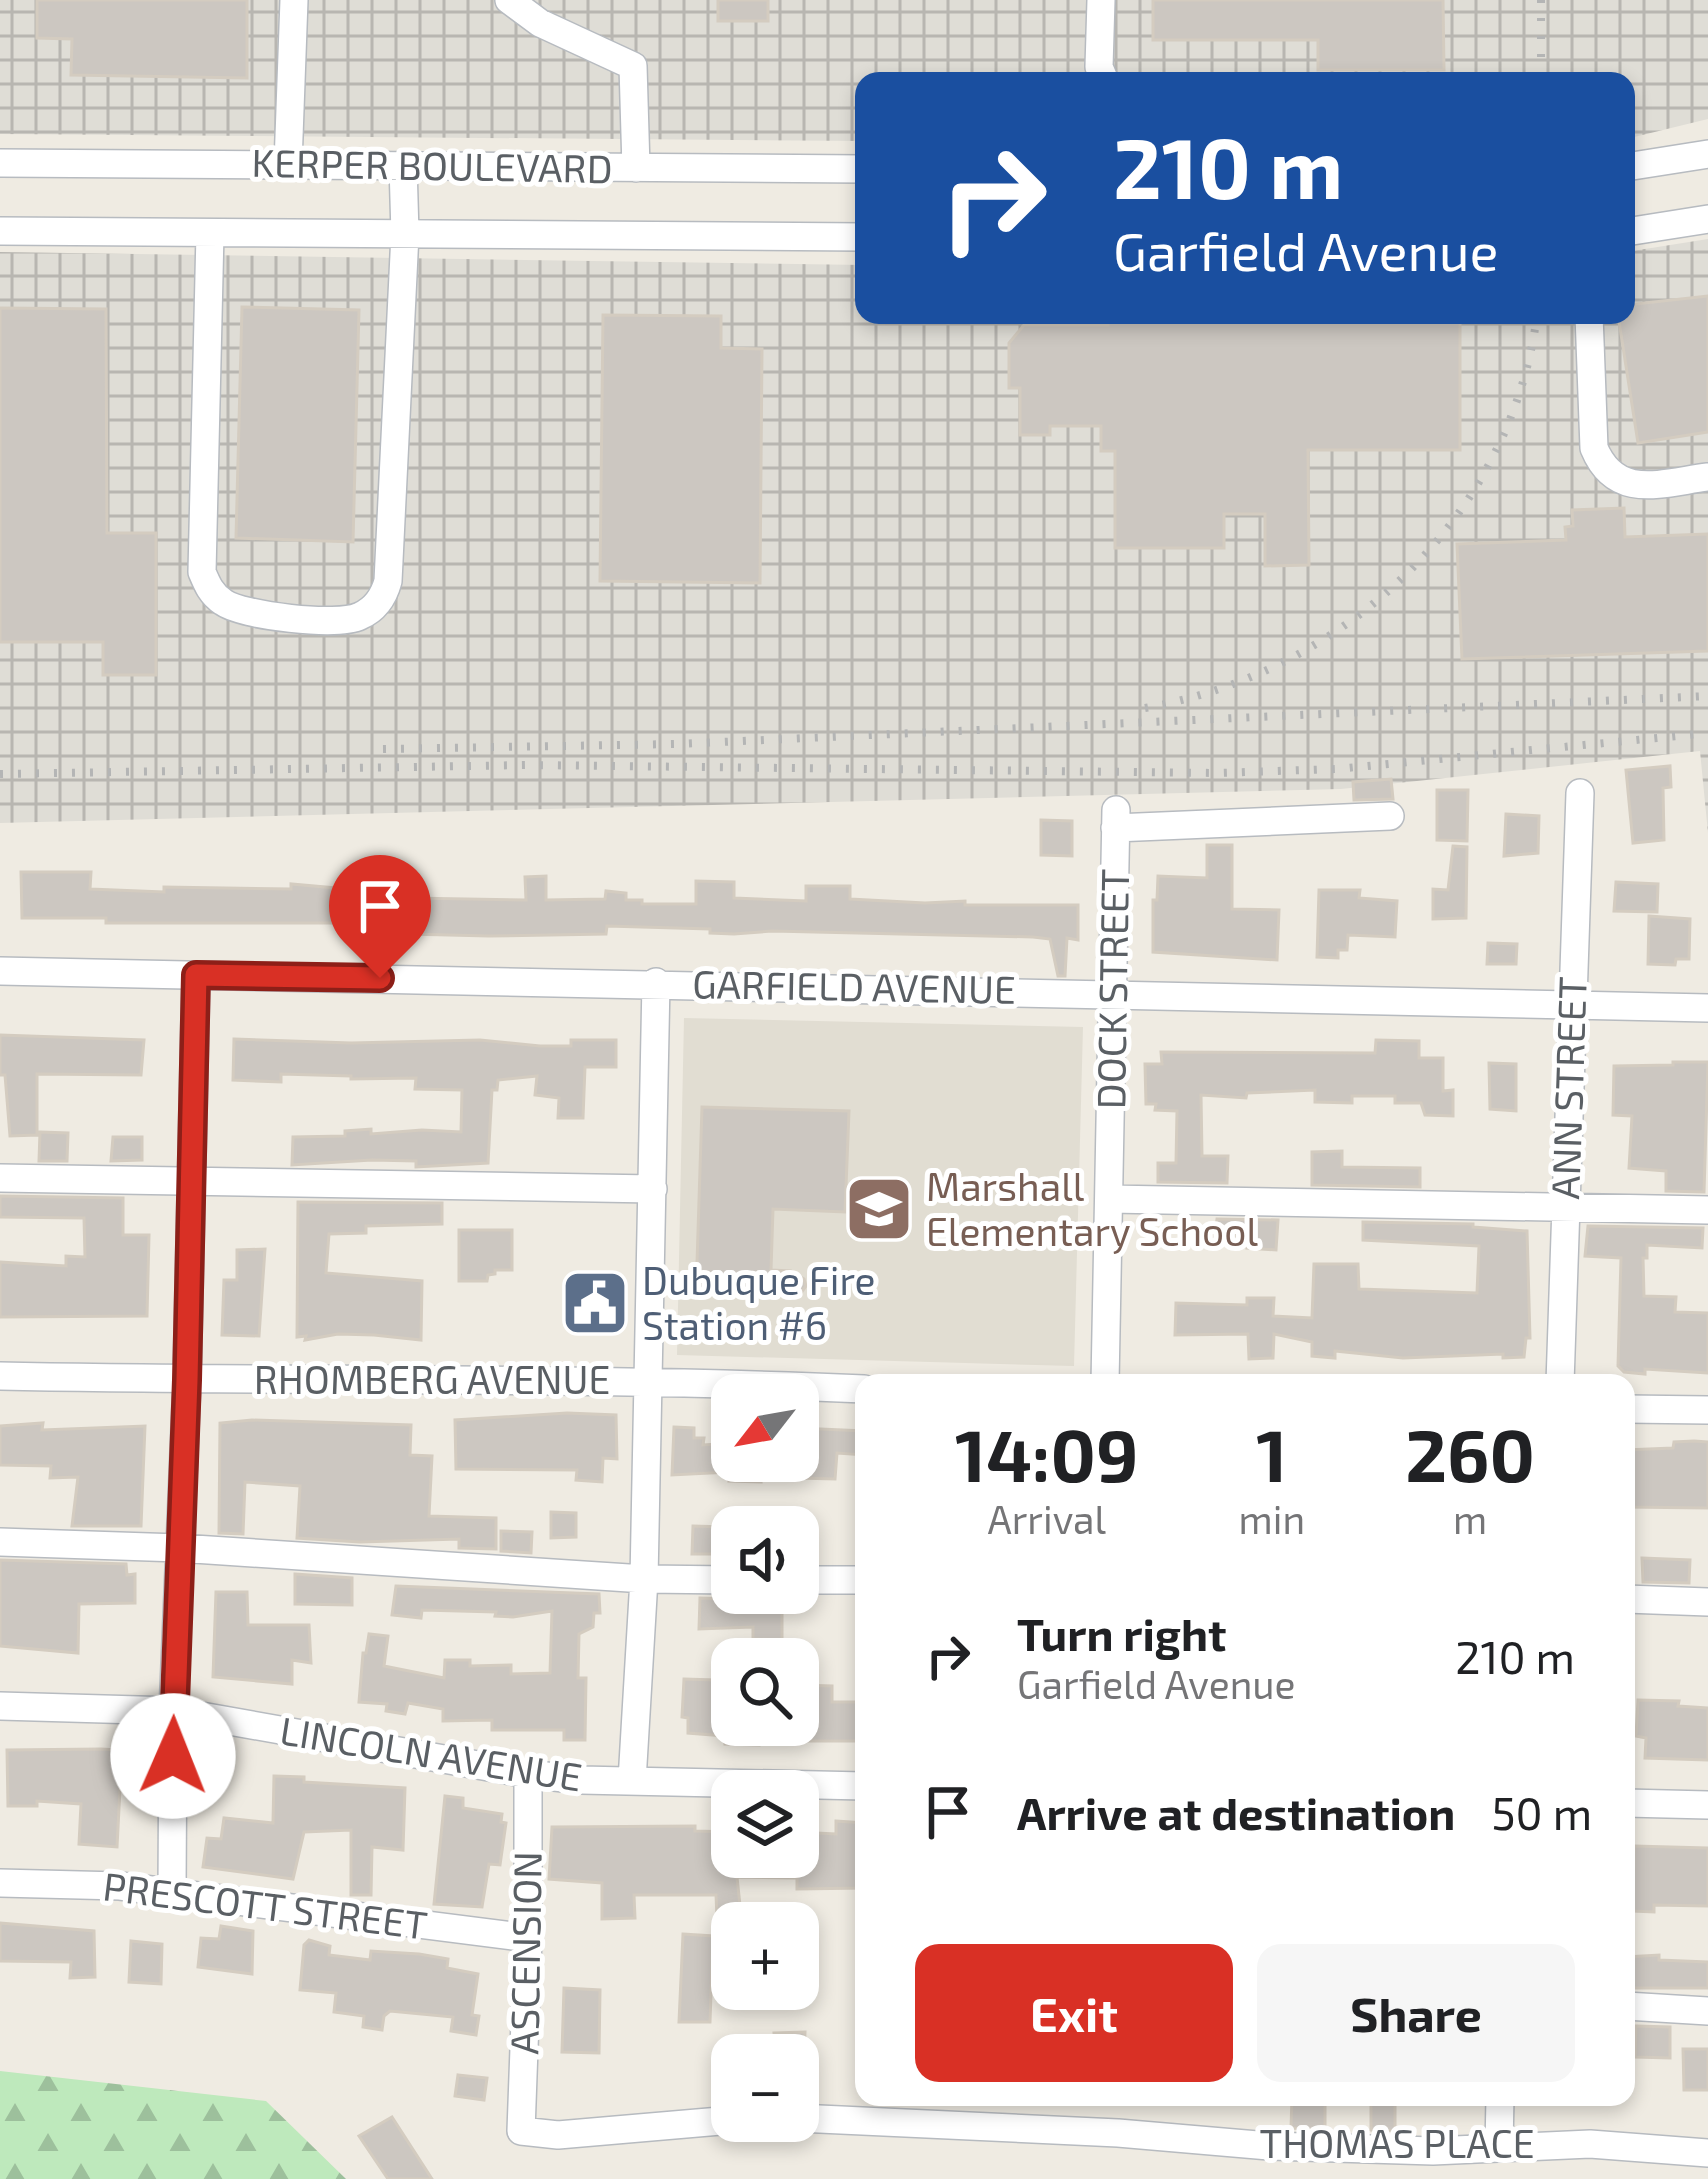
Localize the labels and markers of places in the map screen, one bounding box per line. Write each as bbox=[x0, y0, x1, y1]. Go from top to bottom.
pin bbox=[329, 855, 431, 978]
place label: Marshall Elementary School bbox=[926, 1162, 1258, 1254]
school or university icon: Marshall Elementary School bbox=[844, 1174, 914, 1244]
place label: Dubuque Fire Station #6 bbox=[642, 1256, 875, 1348]
public building icon: Dubuque Fire Station #6 bbox=[560, 1268, 630, 1338]

